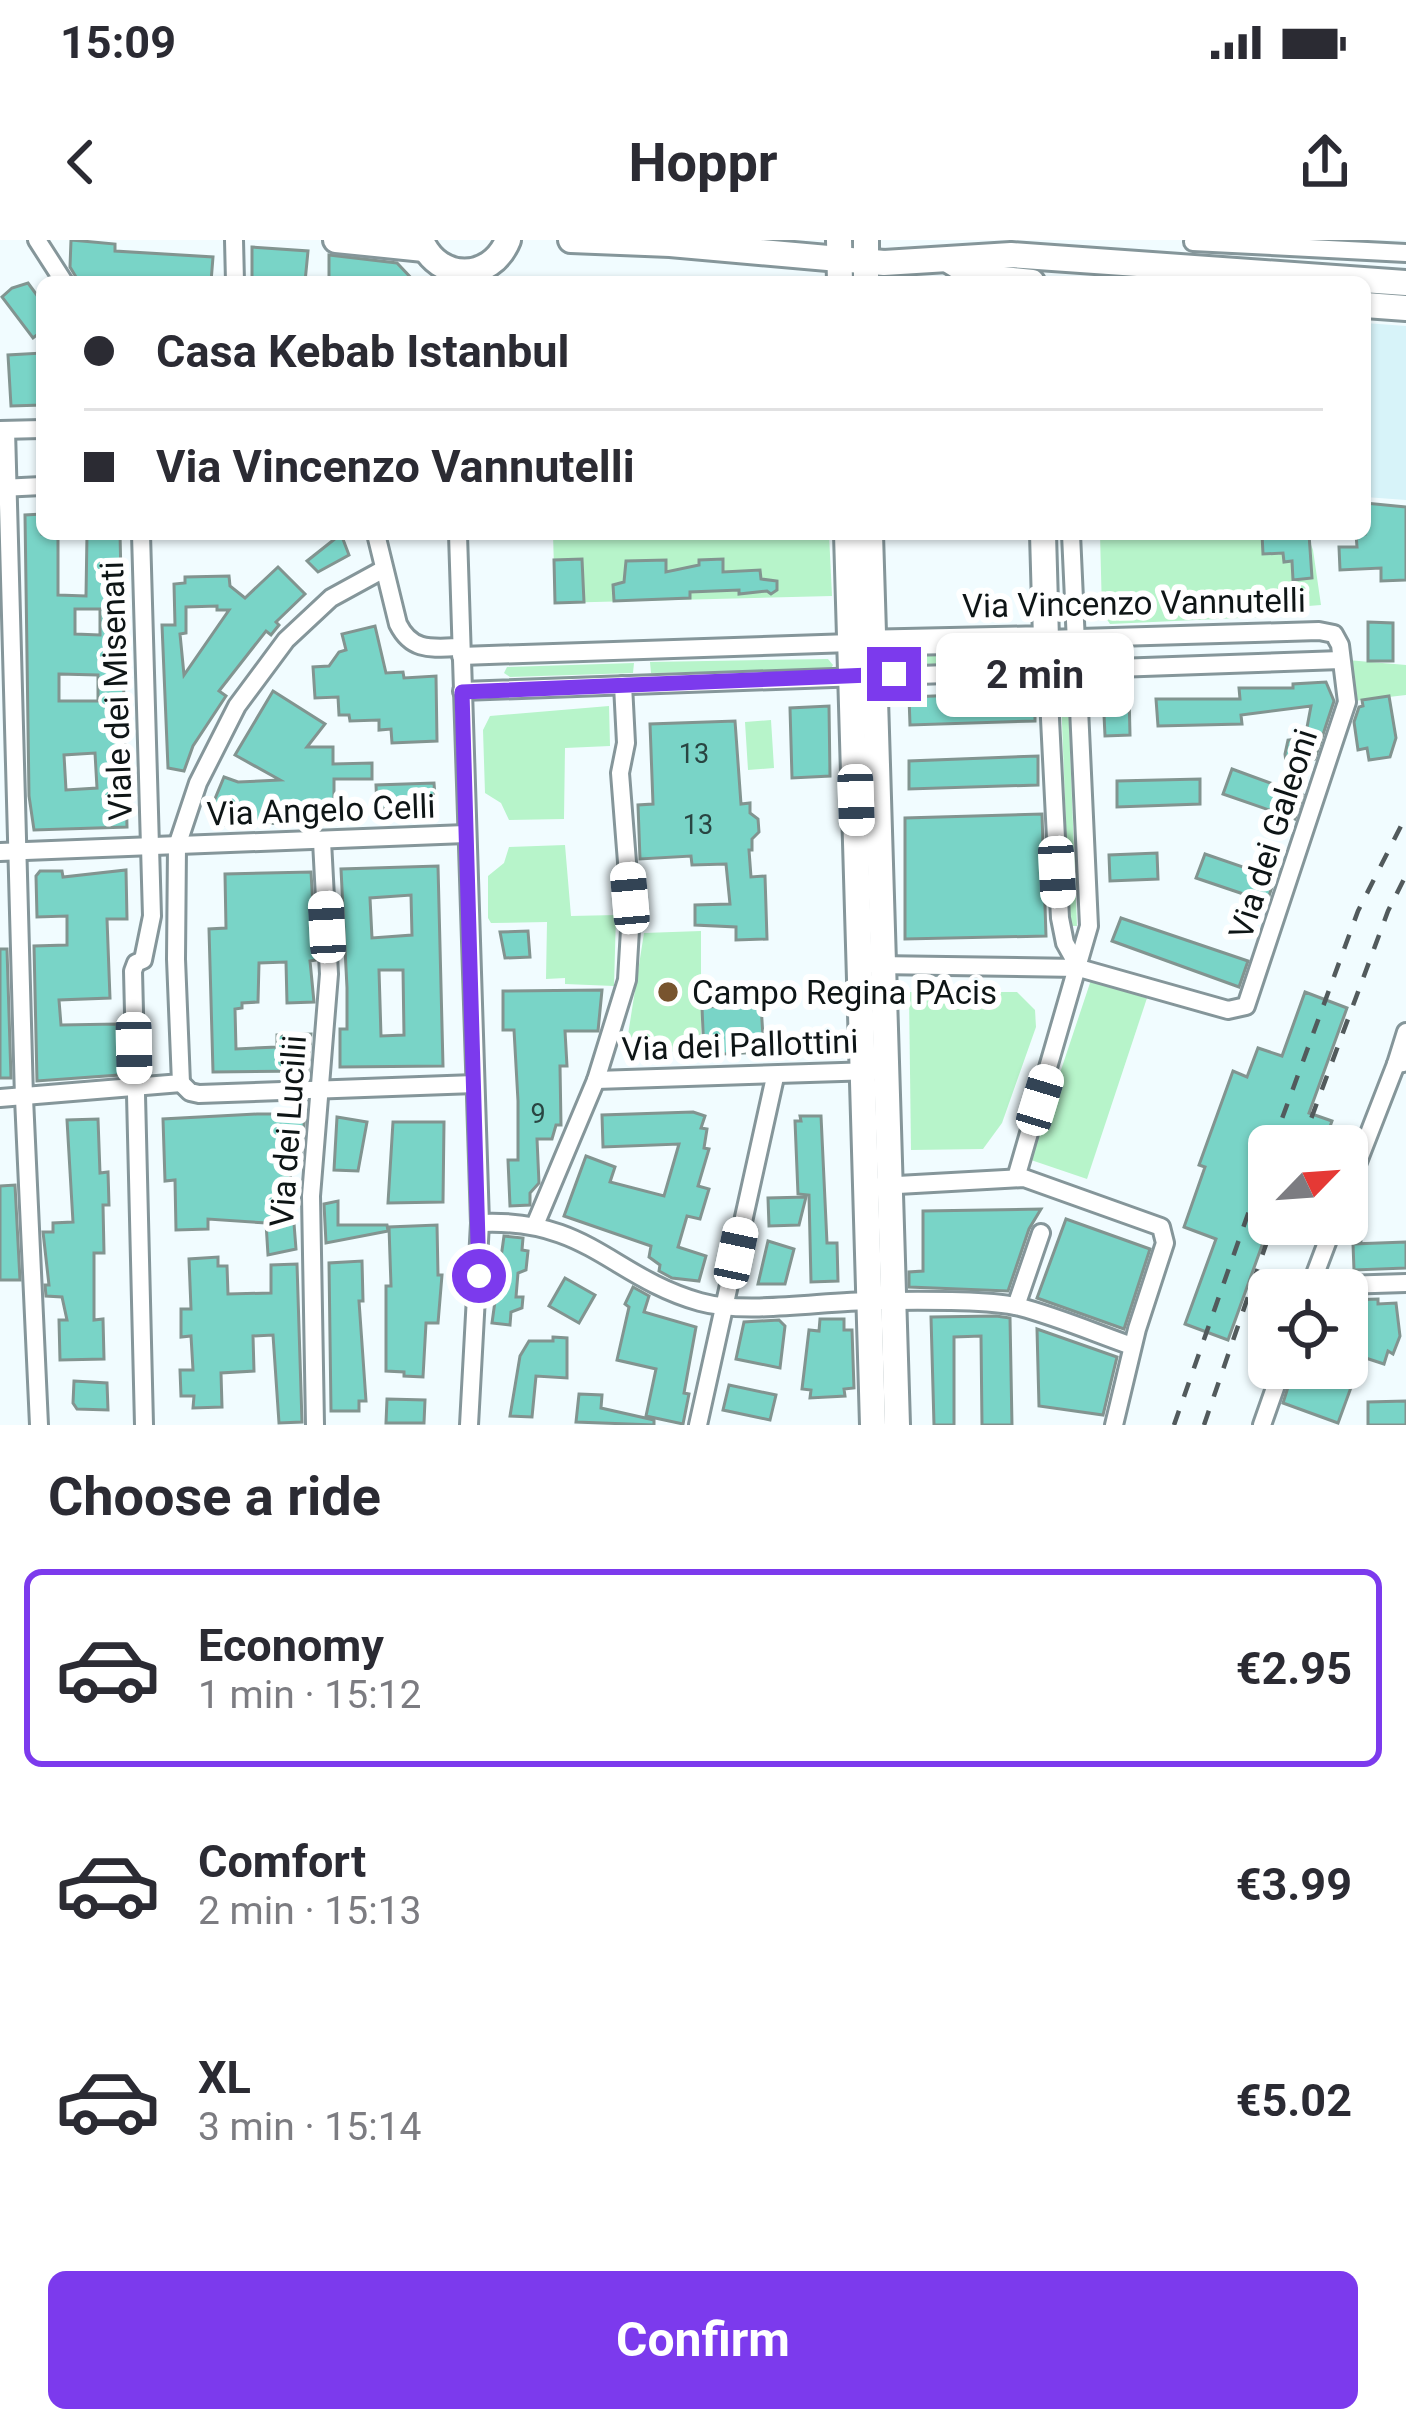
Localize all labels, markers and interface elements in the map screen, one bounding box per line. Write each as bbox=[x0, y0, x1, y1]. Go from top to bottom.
text: 15:09 bbox=[60, 16, 176, 69]
icon: back bbox=[48, 129, 114, 195]
icon: share bbox=[1292, 129, 1358, 195]
text: Hoppr bbox=[628, 131, 778, 194]
text: Casa Kebab Istanbul bbox=[156, 325, 569, 378]
text: Via Vincenzo Vannutelli bbox=[156, 440, 635, 493]
street label: Viale dei Misenati bbox=[92, 561, 140, 821]
street label: Via Vincenzo Vannutelli bbox=[962, 581, 1306, 625]
callout: 2 min bbox=[936, 632, 1134, 716]
route end bbox=[867, 647, 921, 701]
text: 2 min bbox=[986, 652, 1084, 698]
street label: Via dei Galeoni bbox=[1221, 724, 1325, 944]
house number: 13 bbox=[679, 738, 709, 770]
car bbox=[837, 763, 875, 837]
street label: Via Angelo Celli bbox=[206, 787, 436, 833]
house number: 13 bbox=[683, 809, 713, 841]
car bbox=[1037, 835, 1077, 909]
car bbox=[609, 861, 651, 935]
car bbox=[307, 890, 347, 964]
place label: Campo Regina PAcis bbox=[692, 973, 997, 1012]
marker: Campo Regina PAcis bbox=[655, 979, 681, 1005]
car bbox=[115, 1012, 153, 1084]
street label: Via dei Pallottini bbox=[621, 1021, 859, 1069]
street label: Via dei Lucilii bbox=[262, 1034, 314, 1228]
car bbox=[1012, 1060, 1068, 1140]
house number: 9 bbox=[530, 1098, 546, 1130]
north arrow bbox=[1248, 1125, 1368, 1245]
map controls bbox=[1248, 1125, 1368, 1389]
car bbox=[711, 1214, 761, 1292]
route start bbox=[452, 1249, 506, 1303]
button: locate bbox=[1248, 1269, 1368, 1389]
text: Choose a ride bbox=[48, 1465, 381, 1528]
icon: car bbox=[54, 1614, 162, 1722]
text: Economy bbox=[198, 1619, 384, 1672]
text: €2.95 bbox=[1236, 1642, 1352, 1695]
text: 1 min · 15:12 bbox=[198, 1672, 421, 1718]
icon: car bbox=[54, 1830, 162, 1938]
text: Comfort bbox=[198, 1835, 366, 1888]
text: €3.99 bbox=[1236, 1858, 1352, 1911]
text: 2 min · 15:13 bbox=[198, 1888, 421, 1934]
icon: car bbox=[54, 2046, 162, 2154]
text: XL bbox=[198, 2051, 251, 2104]
text: €5.02 bbox=[1236, 2074, 1352, 2127]
text: 3 min · 15:14 bbox=[198, 2104, 421, 2150]
button: Confirm bbox=[48, 2271, 1358, 2409]

